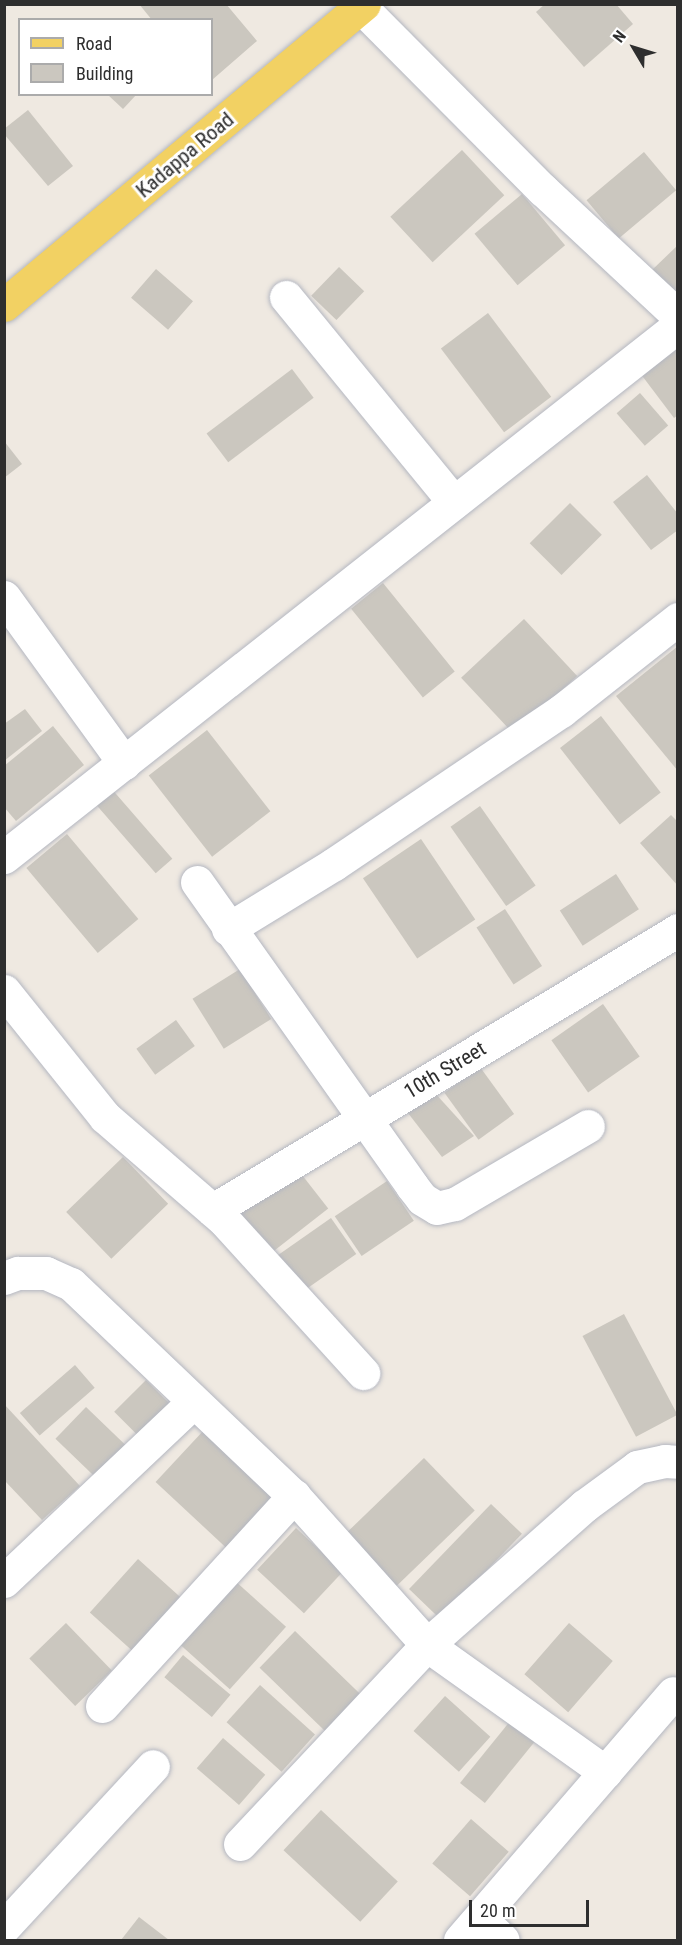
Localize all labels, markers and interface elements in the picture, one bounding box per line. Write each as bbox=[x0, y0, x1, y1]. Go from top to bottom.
legend bbox=[18, 18, 213, 96]
north arrow bbox=[604, 18, 664, 78]
text: N bbox=[609, 27, 630, 46]
text: Road bbox=[76, 33, 112, 54]
text: Building bbox=[76, 63, 133, 84]
street label: Kadappa Road bbox=[131, 107, 239, 203]
street label: 10th Street bbox=[399, 1036, 491, 1104]
scale bar bbox=[472, 1888, 592, 1926]
text: 20 m bbox=[480, 1900, 515, 1921]

